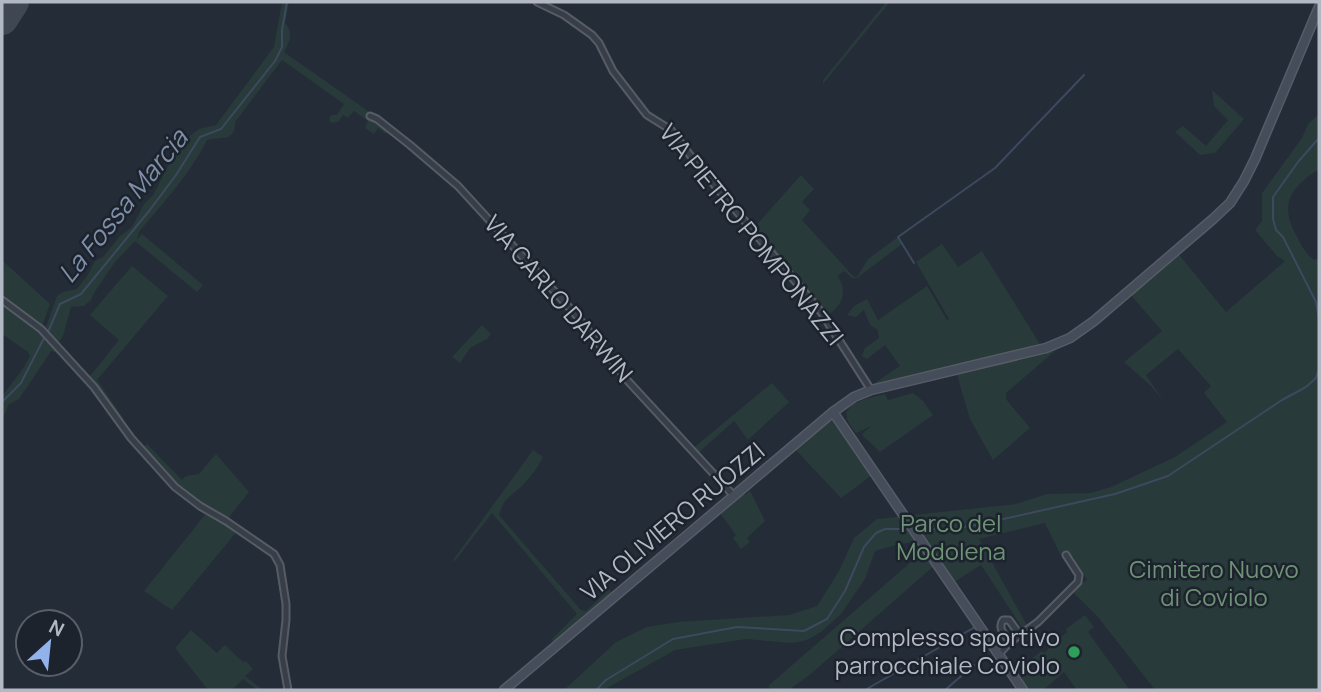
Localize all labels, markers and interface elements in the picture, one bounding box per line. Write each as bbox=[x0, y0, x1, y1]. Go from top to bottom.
street label: VIA PIETRO POMPONAZZI bbox=[652, 116, 852, 352]
water label: La Fossa Marcia bbox=[49, 120, 196, 290]
street label: VIA CARLO DARWIN bbox=[477, 207, 641, 389]
street label: VIA OLIVIERO RUOZZI bbox=[573, 434, 771, 608]
park label: Parco del Modolena bbox=[896, 506, 1006, 567]
park label: Cimitero Nuovo di Coviolo bbox=[1129, 552, 1299, 613]
north arrow bbox=[14, 608, 84, 678]
text: N bbox=[45, 613, 69, 643]
place label: Complesso sportivo parrocchiale Coviolo bbox=[835, 620, 1060, 681]
marker: Complesso sportivo parrocchiale Coviolo bbox=[1066, 644, 1082, 660]

